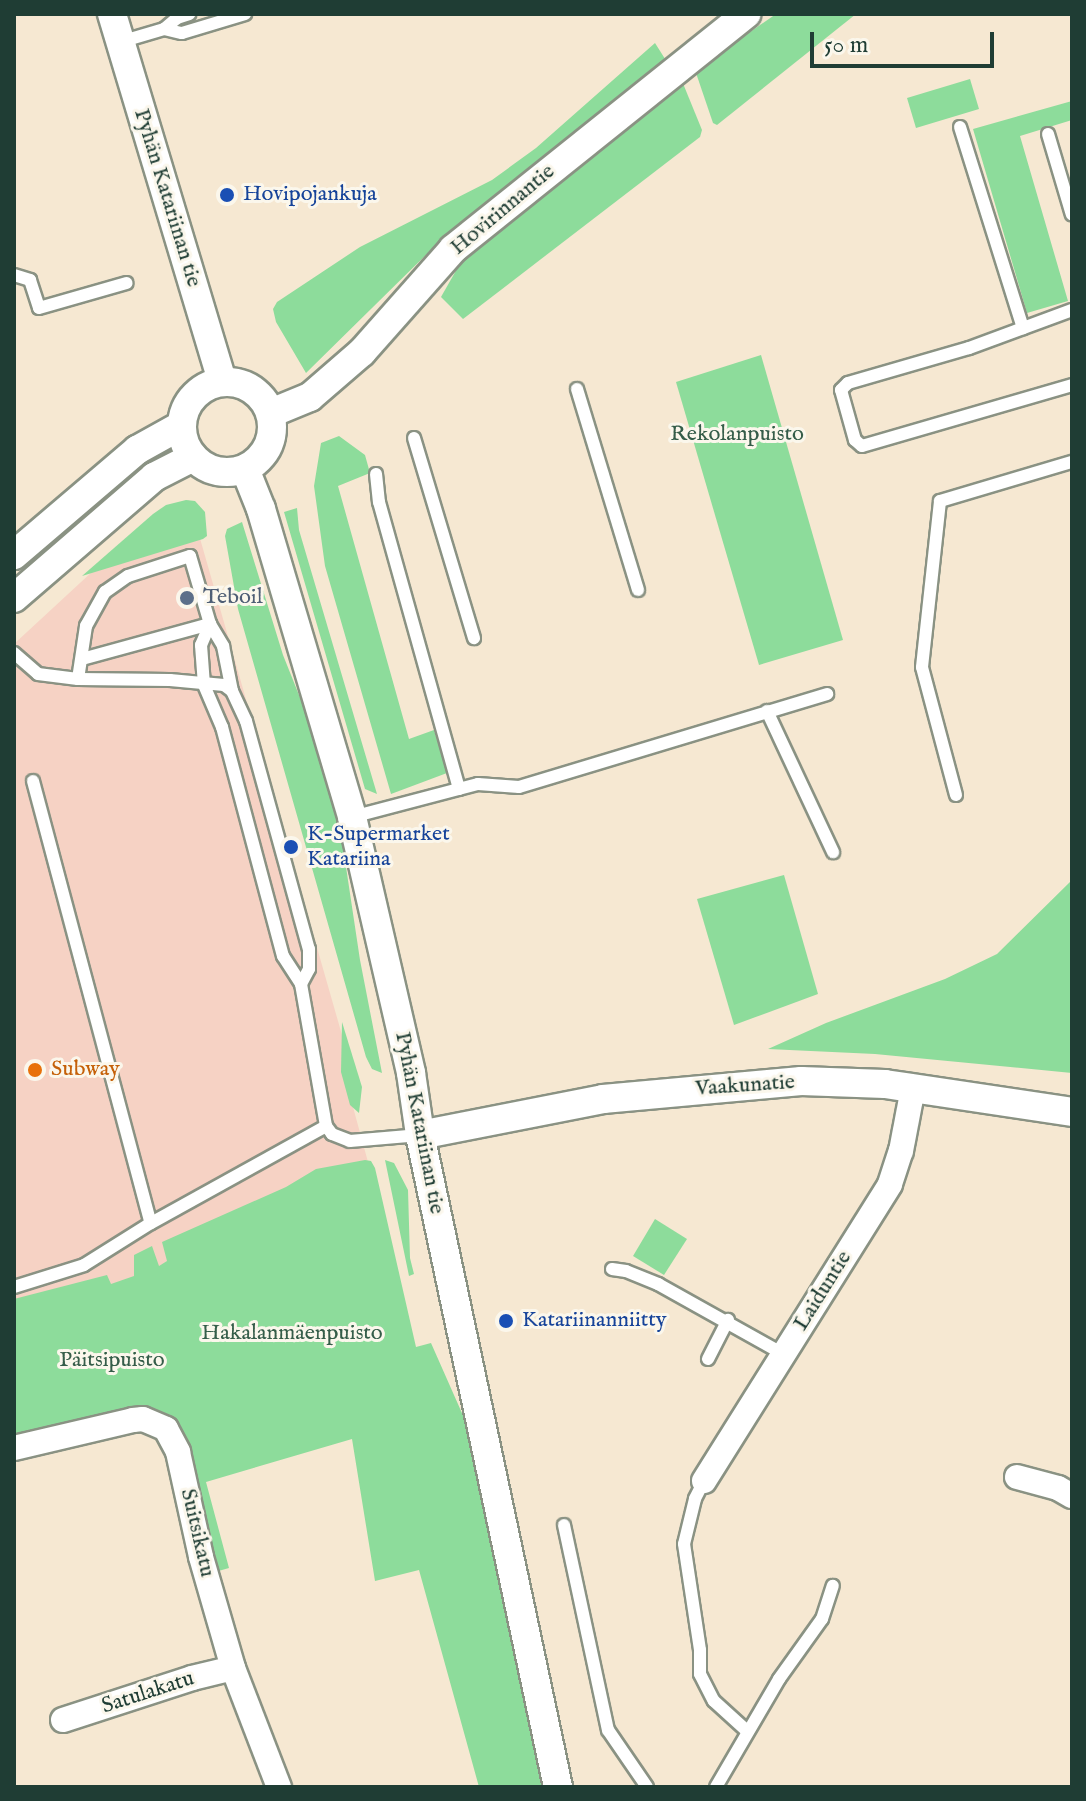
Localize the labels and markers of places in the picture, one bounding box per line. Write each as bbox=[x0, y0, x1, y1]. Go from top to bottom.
place label: Hovipojankuja bbox=[243, 182, 377, 208]
marker: Hovipojankuja bbox=[218, 186, 236, 204]
place label: Teboil bbox=[203, 585, 263, 611]
marker: Teboil bbox=[178, 589, 196, 607]
place label: K-Supermarket Katariina bbox=[307, 821, 450, 872]
marker: K-Supermarket Katariina bbox=[282, 838, 300, 856]
place label: Subway bbox=[51, 1057, 120, 1083]
marker: Subway bbox=[26, 1061, 44, 1079]
place label: Katariinanniitty bbox=[522, 1308, 667, 1334]
marker: Katariinanniitty bbox=[497, 1312, 515, 1330]

